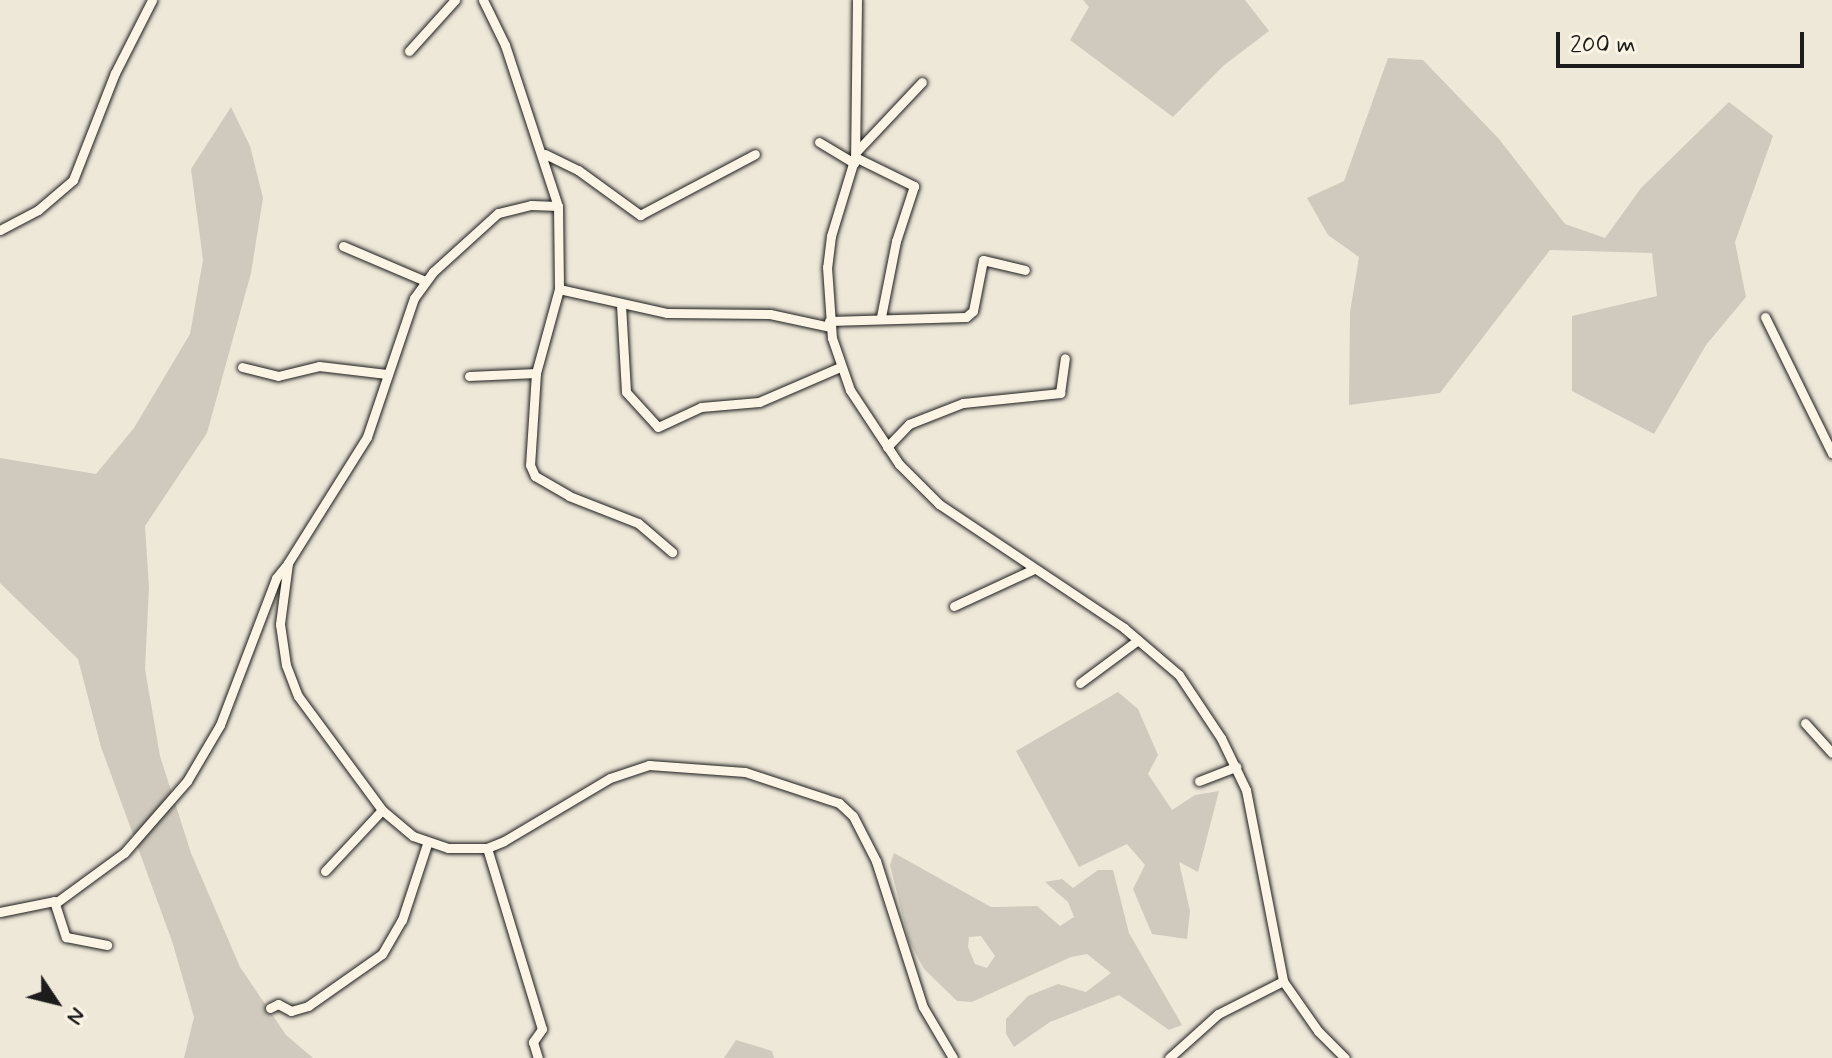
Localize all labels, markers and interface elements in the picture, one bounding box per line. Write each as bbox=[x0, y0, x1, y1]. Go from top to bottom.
scale bar bbox=[1560, 16, 1808, 66]
text: 200 m bbox=[1570, 30, 1636, 61]
north arrow bbox=[16, 962, 96, 1042]
text: N bbox=[60, 1002, 91, 1030]

